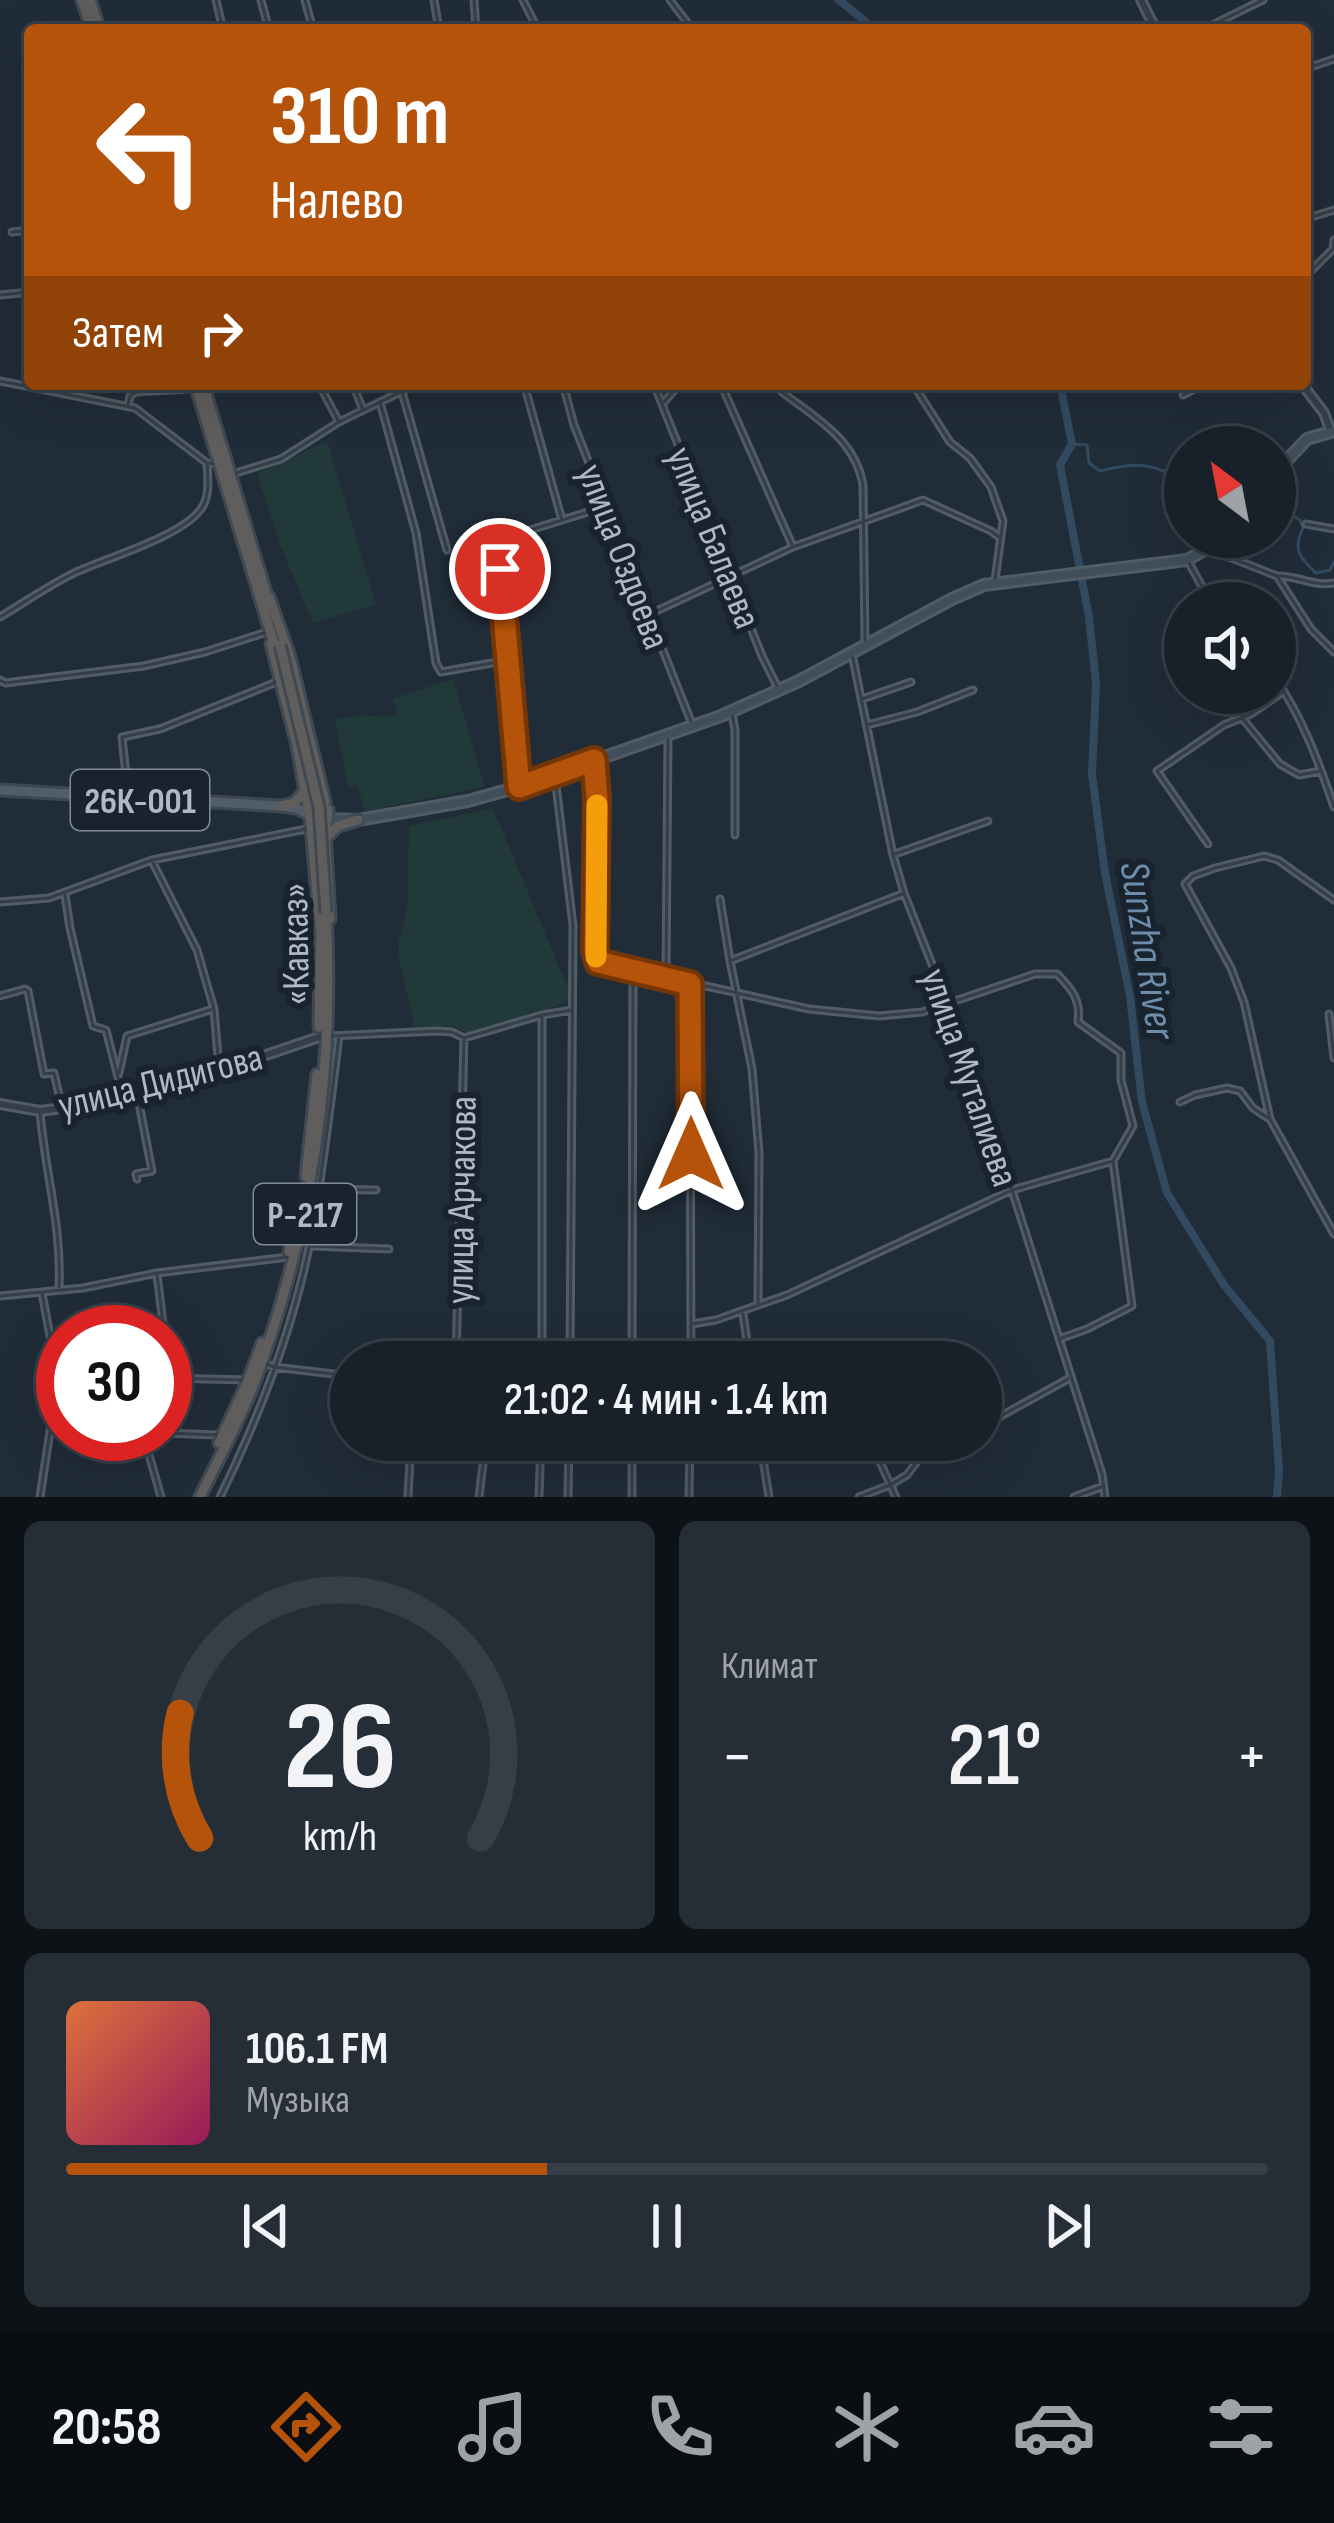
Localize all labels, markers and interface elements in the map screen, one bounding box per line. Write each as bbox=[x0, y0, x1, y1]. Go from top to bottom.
text: 310 m bbox=[270, 67, 449, 168]
icon: left bbox=[72, 72, 228, 228]
text: Налево bbox=[270, 169, 404, 234]
icon: right bbox=[188, 300, 254, 366]
text: Затем bbox=[72, 306, 164, 361]
north arrow bbox=[1164, 426, 1296, 558]
map controls bbox=[1164, 426, 1296, 714]
street label: улица Балаева bbox=[655, 440, 770, 636]
street label: улица Оздоева bbox=[566, 458, 679, 656]
pin bbox=[449, 518, 551, 620]
icon: arrive bbox=[467, 536, 533, 602]
button: sound bbox=[1164, 582, 1296, 714]
road number: 26К-001 bbox=[71, 770, 209, 830]
water label: Sunzha River bbox=[1107, 858, 1186, 1045]
street label: «Кавказ» bbox=[272, 882, 321, 1006]
street label: улица Муталиева bbox=[909, 963, 1028, 1193]
street label: улица Дидигова bbox=[54, 1034, 268, 1130]
position arrow bbox=[628, 1091, 754, 1217]
street label: улица Арчакова bbox=[437, 1096, 488, 1304]
road number: Р-217 bbox=[254, 1184, 356, 1244]
speed limit sign: 30 bbox=[36, 1305, 192, 1461]
text: 21:02 · 4 мин · 1.4 km bbox=[504, 1373, 828, 1428]
text: Климат bbox=[721, 1643, 818, 1690]
text: 26 bbox=[283, 1675, 396, 1824]
text: 21° bbox=[947, 1703, 1042, 1811]
text: − bbox=[721, 1718, 753, 1797]
text: + bbox=[1236, 1718, 1268, 1797]
text: km/h bbox=[302, 1811, 377, 1863]
text: 106.1 FM bbox=[246, 2022, 388, 2077]
text: Музыка bbox=[246, 2077, 350, 2124]
icon: previous bbox=[233, 2193, 299, 2259]
icon: pause bbox=[634, 2193, 700, 2259]
icon: next bbox=[1035, 2193, 1101, 2259]
icon: directions bbox=[264, 2385, 348, 2469]
icon: music bbox=[451, 2385, 535, 2469]
icon: phone bbox=[638, 2385, 722, 2469]
icon: climate bbox=[825, 2385, 909, 2469]
icon: car bbox=[1012, 2385, 1096, 2469]
icon: filters bbox=[1199, 2385, 1283, 2469]
text: 20:58 bbox=[51, 2395, 161, 2460]

